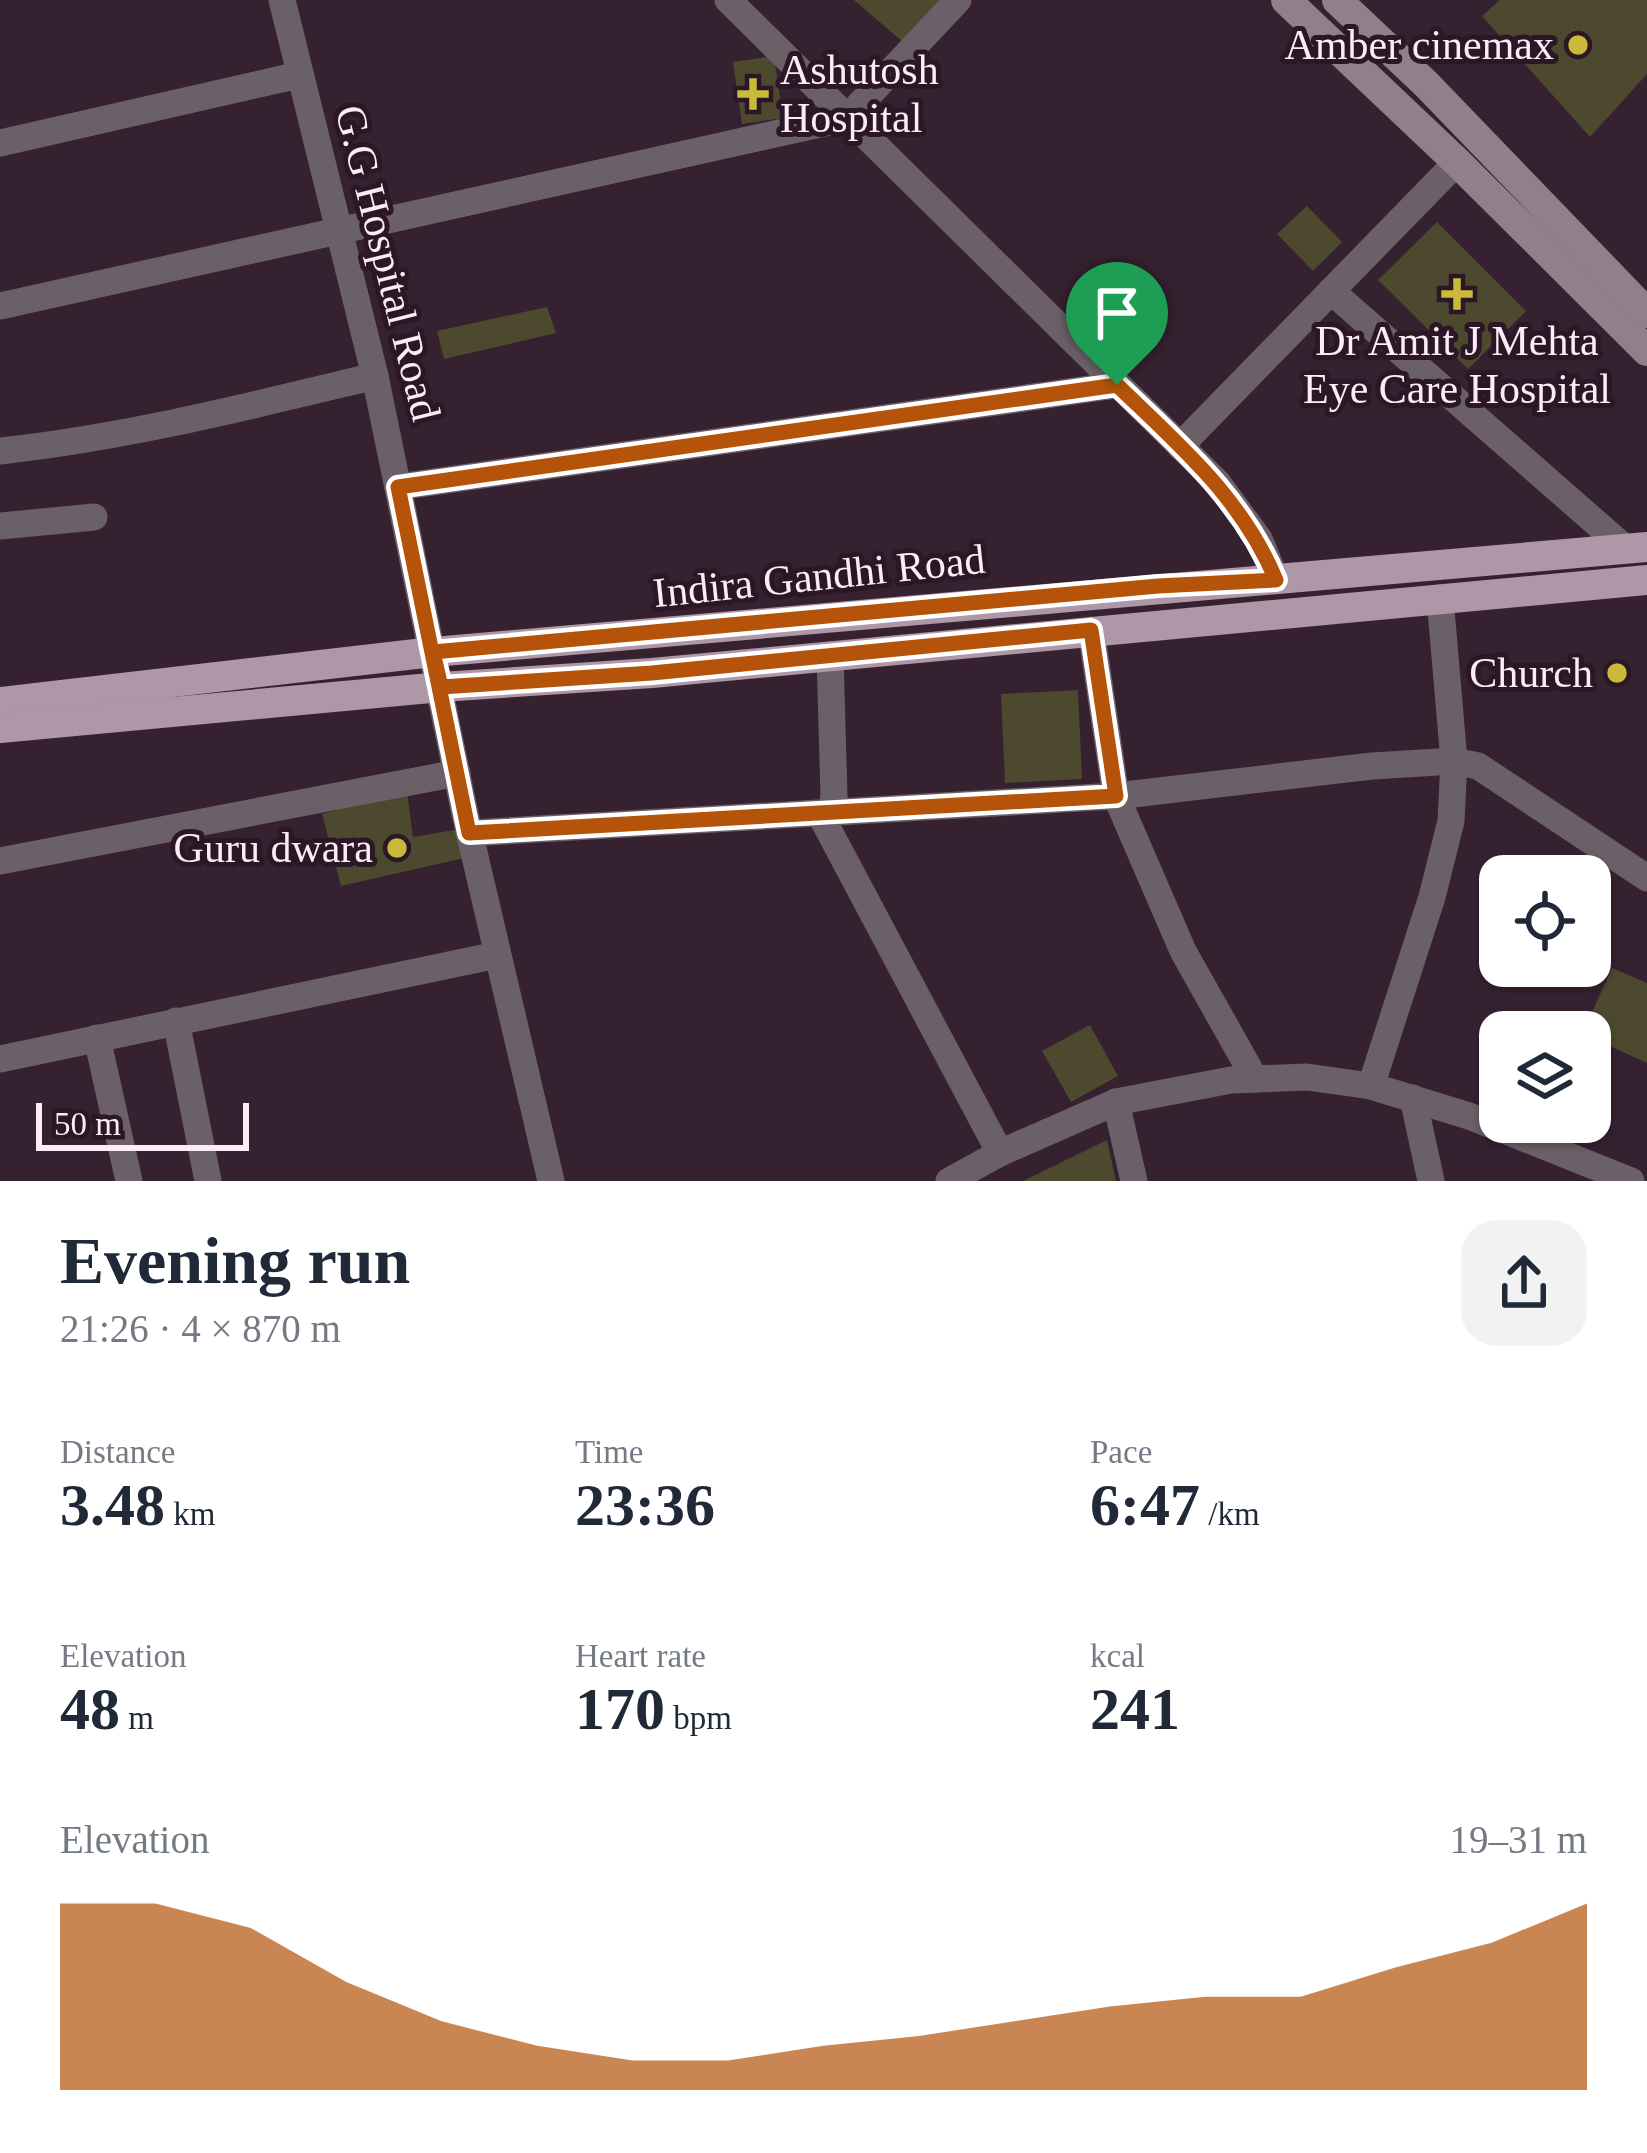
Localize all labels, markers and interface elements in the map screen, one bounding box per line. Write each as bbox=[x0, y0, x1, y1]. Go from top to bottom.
place label: Amber cinemax bbox=[1285, 22, 1554, 68]
marker: Amber cinemax bbox=[1565, 32, 1591, 58]
place label: Ashutosh Hospital bbox=[780, 47, 939, 141]
marker: Ashutosh Hospital bbox=[737, 78, 769, 110]
street label: G.G Hospital Road bbox=[327, 101, 449, 425]
pin bbox=[1066, 262, 1168, 385]
marker: Dr Amit J Mehta Eye Care Hospital bbox=[1441, 278, 1473, 310]
icon: arrive bbox=[1084, 280, 1150, 346]
place label: Dr Amit J Mehta Eye Care Hospital bbox=[1303, 318, 1611, 412]
street label: Indira Gandhi Road bbox=[651, 536, 987, 616]
place label: Church bbox=[1469, 650, 1593, 696]
marker: Church bbox=[1604, 660, 1630, 686]
place label: Guru dwara bbox=[174, 825, 373, 871]
marker: Guru dwara bbox=[384, 835, 410, 861]
map controls bbox=[1479, 855, 1611, 1143]
button: locate bbox=[1479, 855, 1611, 987]
button: layers bbox=[1479, 1011, 1611, 1143]
scale bar bbox=[36, 1097, 249, 1150]
text: 50 m bbox=[54, 1106, 121, 1142]
button: share bbox=[1461, 1220, 1587, 1346]
text: Evening run bbox=[60, 1224, 410, 1297]
text: 21:26 · 4 × 870 m bbox=[60, 1307, 341, 1350]
text: Distance bbox=[60, 1434, 175, 1470]
text: Time bbox=[575, 1434, 643, 1470]
text: Pace bbox=[1090, 1434, 1152, 1470]
text: 3.48 bbox=[60, 1472, 165, 1538]
text: 23:36 bbox=[575, 1472, 715, 1538]
text: 6:47 bbox=[1090, 1472, 1200, 1538]
text: km bbox=[165, 1496, 215, 1532]
text: /km bbox=[1200, 1496, 1260, 1532]
text: Elevation bbox=[60, 1638, 186, 1674]
text: Heart rate bbox=[575, 1638, 706, 1674]
text: kcal bbox=[1090, 1638, 1145, 1674]
text: 48 bbox=[60, 1676, 120, 1742]
text: 170 bbox=[575, 1676, 665, 1742]
text: 241 bbox=[1090, 1676, 1180, 1742]
text: m bbox=[120, 1700, 154, 1736]
text: bpm bbox=[665, 1700, 732, 1736]
text: Elevation bbox=[60, 1818, 209, 1861]
text: 19–31 m bbox=[1449, 1818, 1587, 1861]

